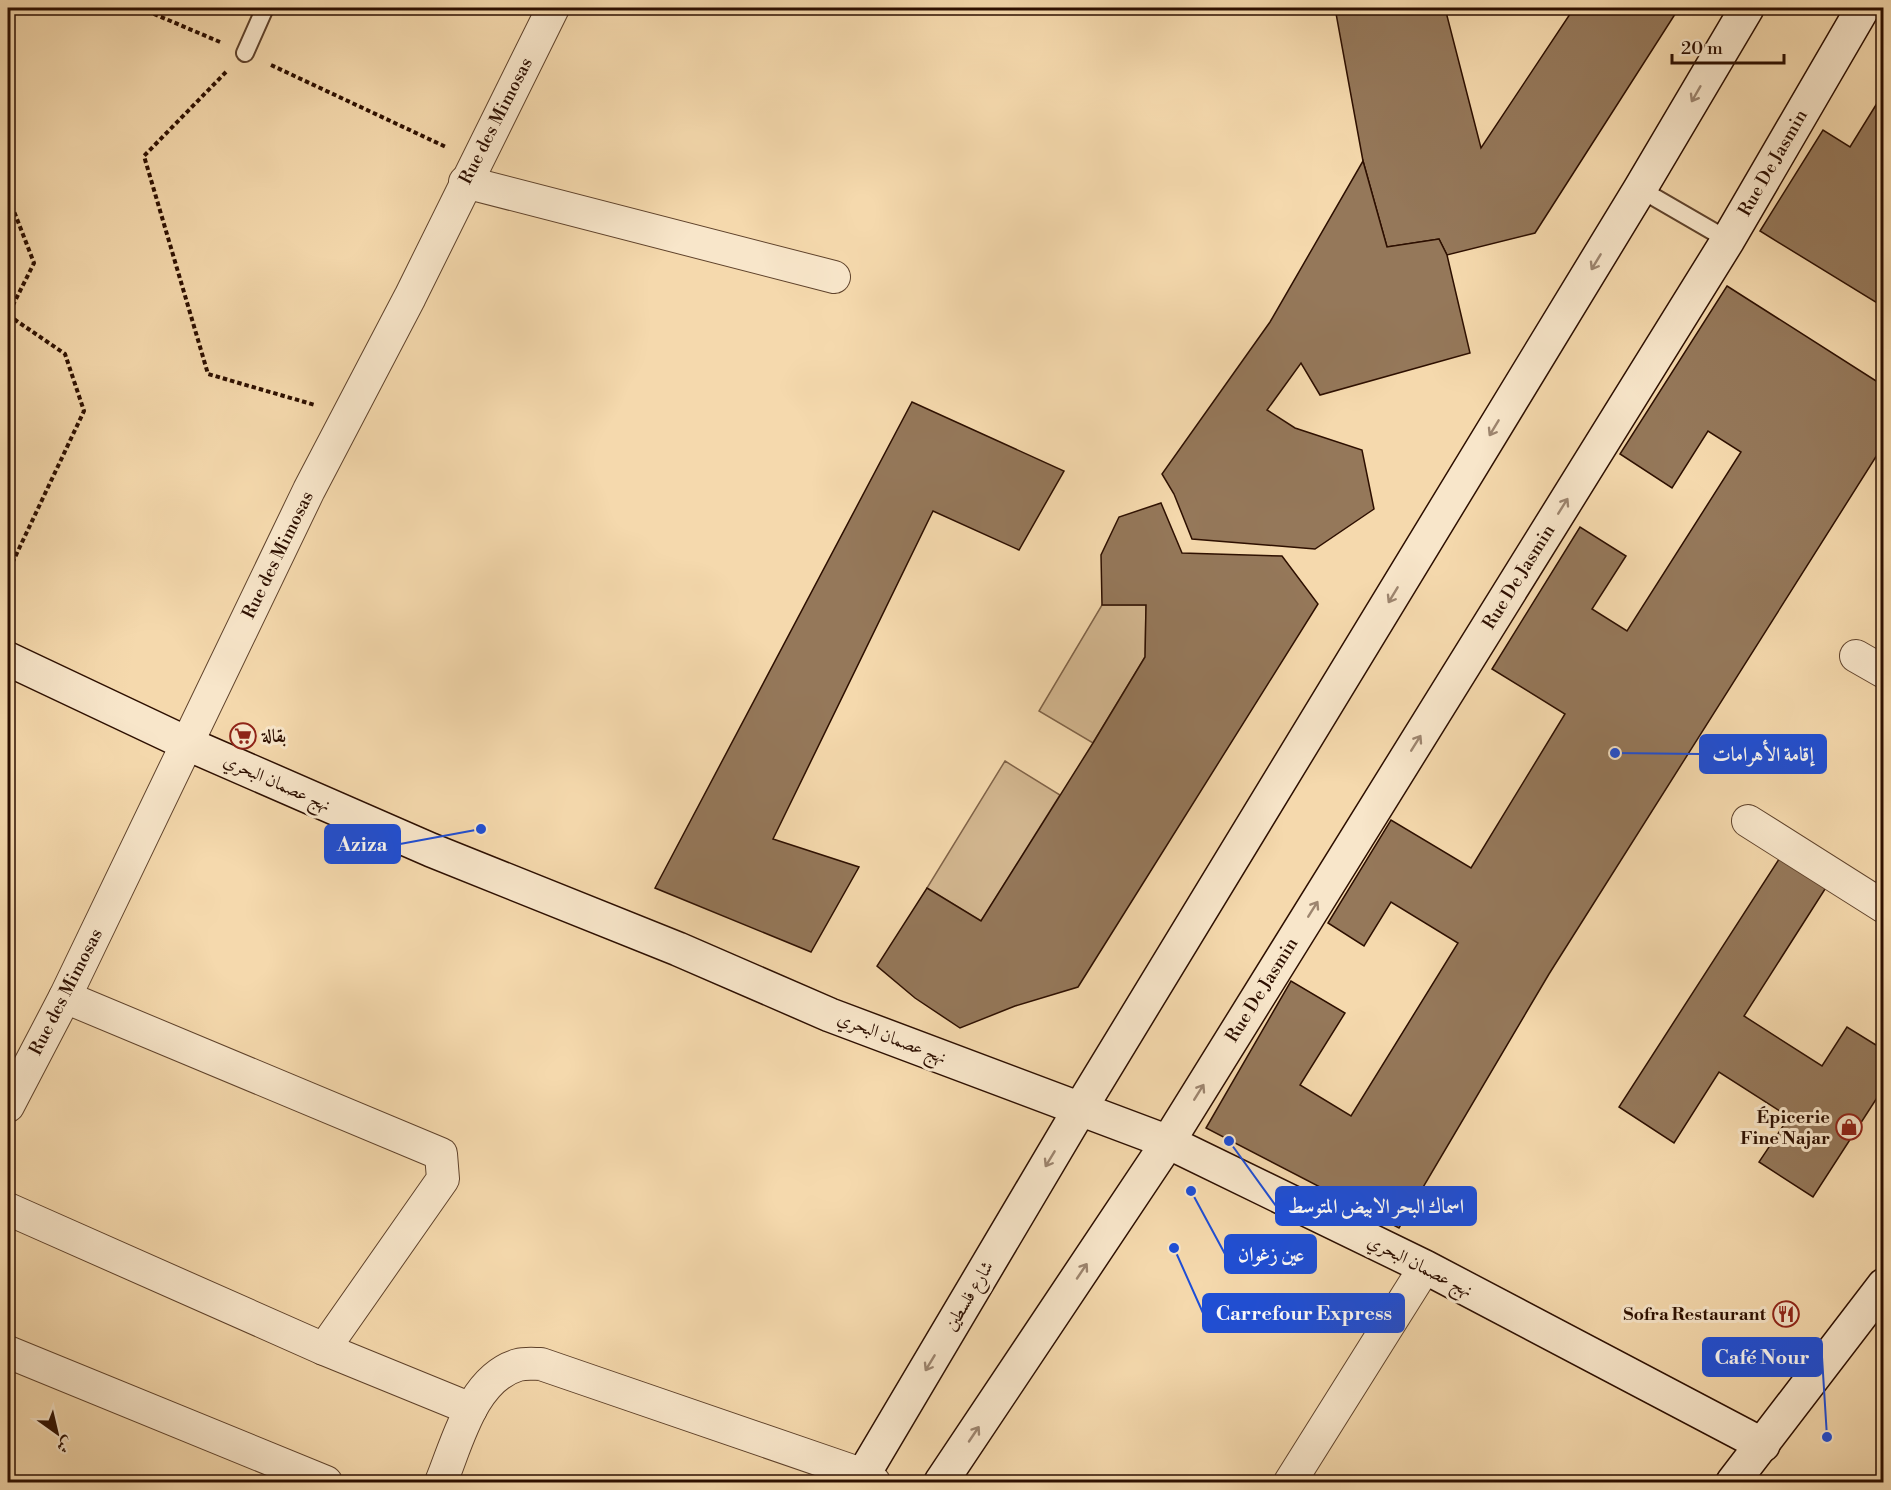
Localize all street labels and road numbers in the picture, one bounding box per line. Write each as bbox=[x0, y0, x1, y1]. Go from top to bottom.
street label: Rue des Mimosas bbox=[454, 54, 538, 188]
street label: Rue De Jasmin bbox=[1733, 105, 1813, 220]
street label: Rue des Mimosas bbox=[237, 487, 319, 623]
street label: Rue De Jasmin bbox=[1478, 520, 1561, 634]
street label: نهج عصمان البحري bbox=[218, 749, 334, 821]
street label: Rue des Mimosas bbox=[24, 925, 108, 1059]
street label: Rue De Jasmin bbox=[1221, 933, 1304, 1047]
street label: نهج عصمان البحري bbox=[833, 1007, 950, 1073]
street label: نهج عصمان البحري bbox=[1362, 1230, 1477, 1306]
street label: شارع فلسطين bbox=[939, 1257, 1001, 1337]

